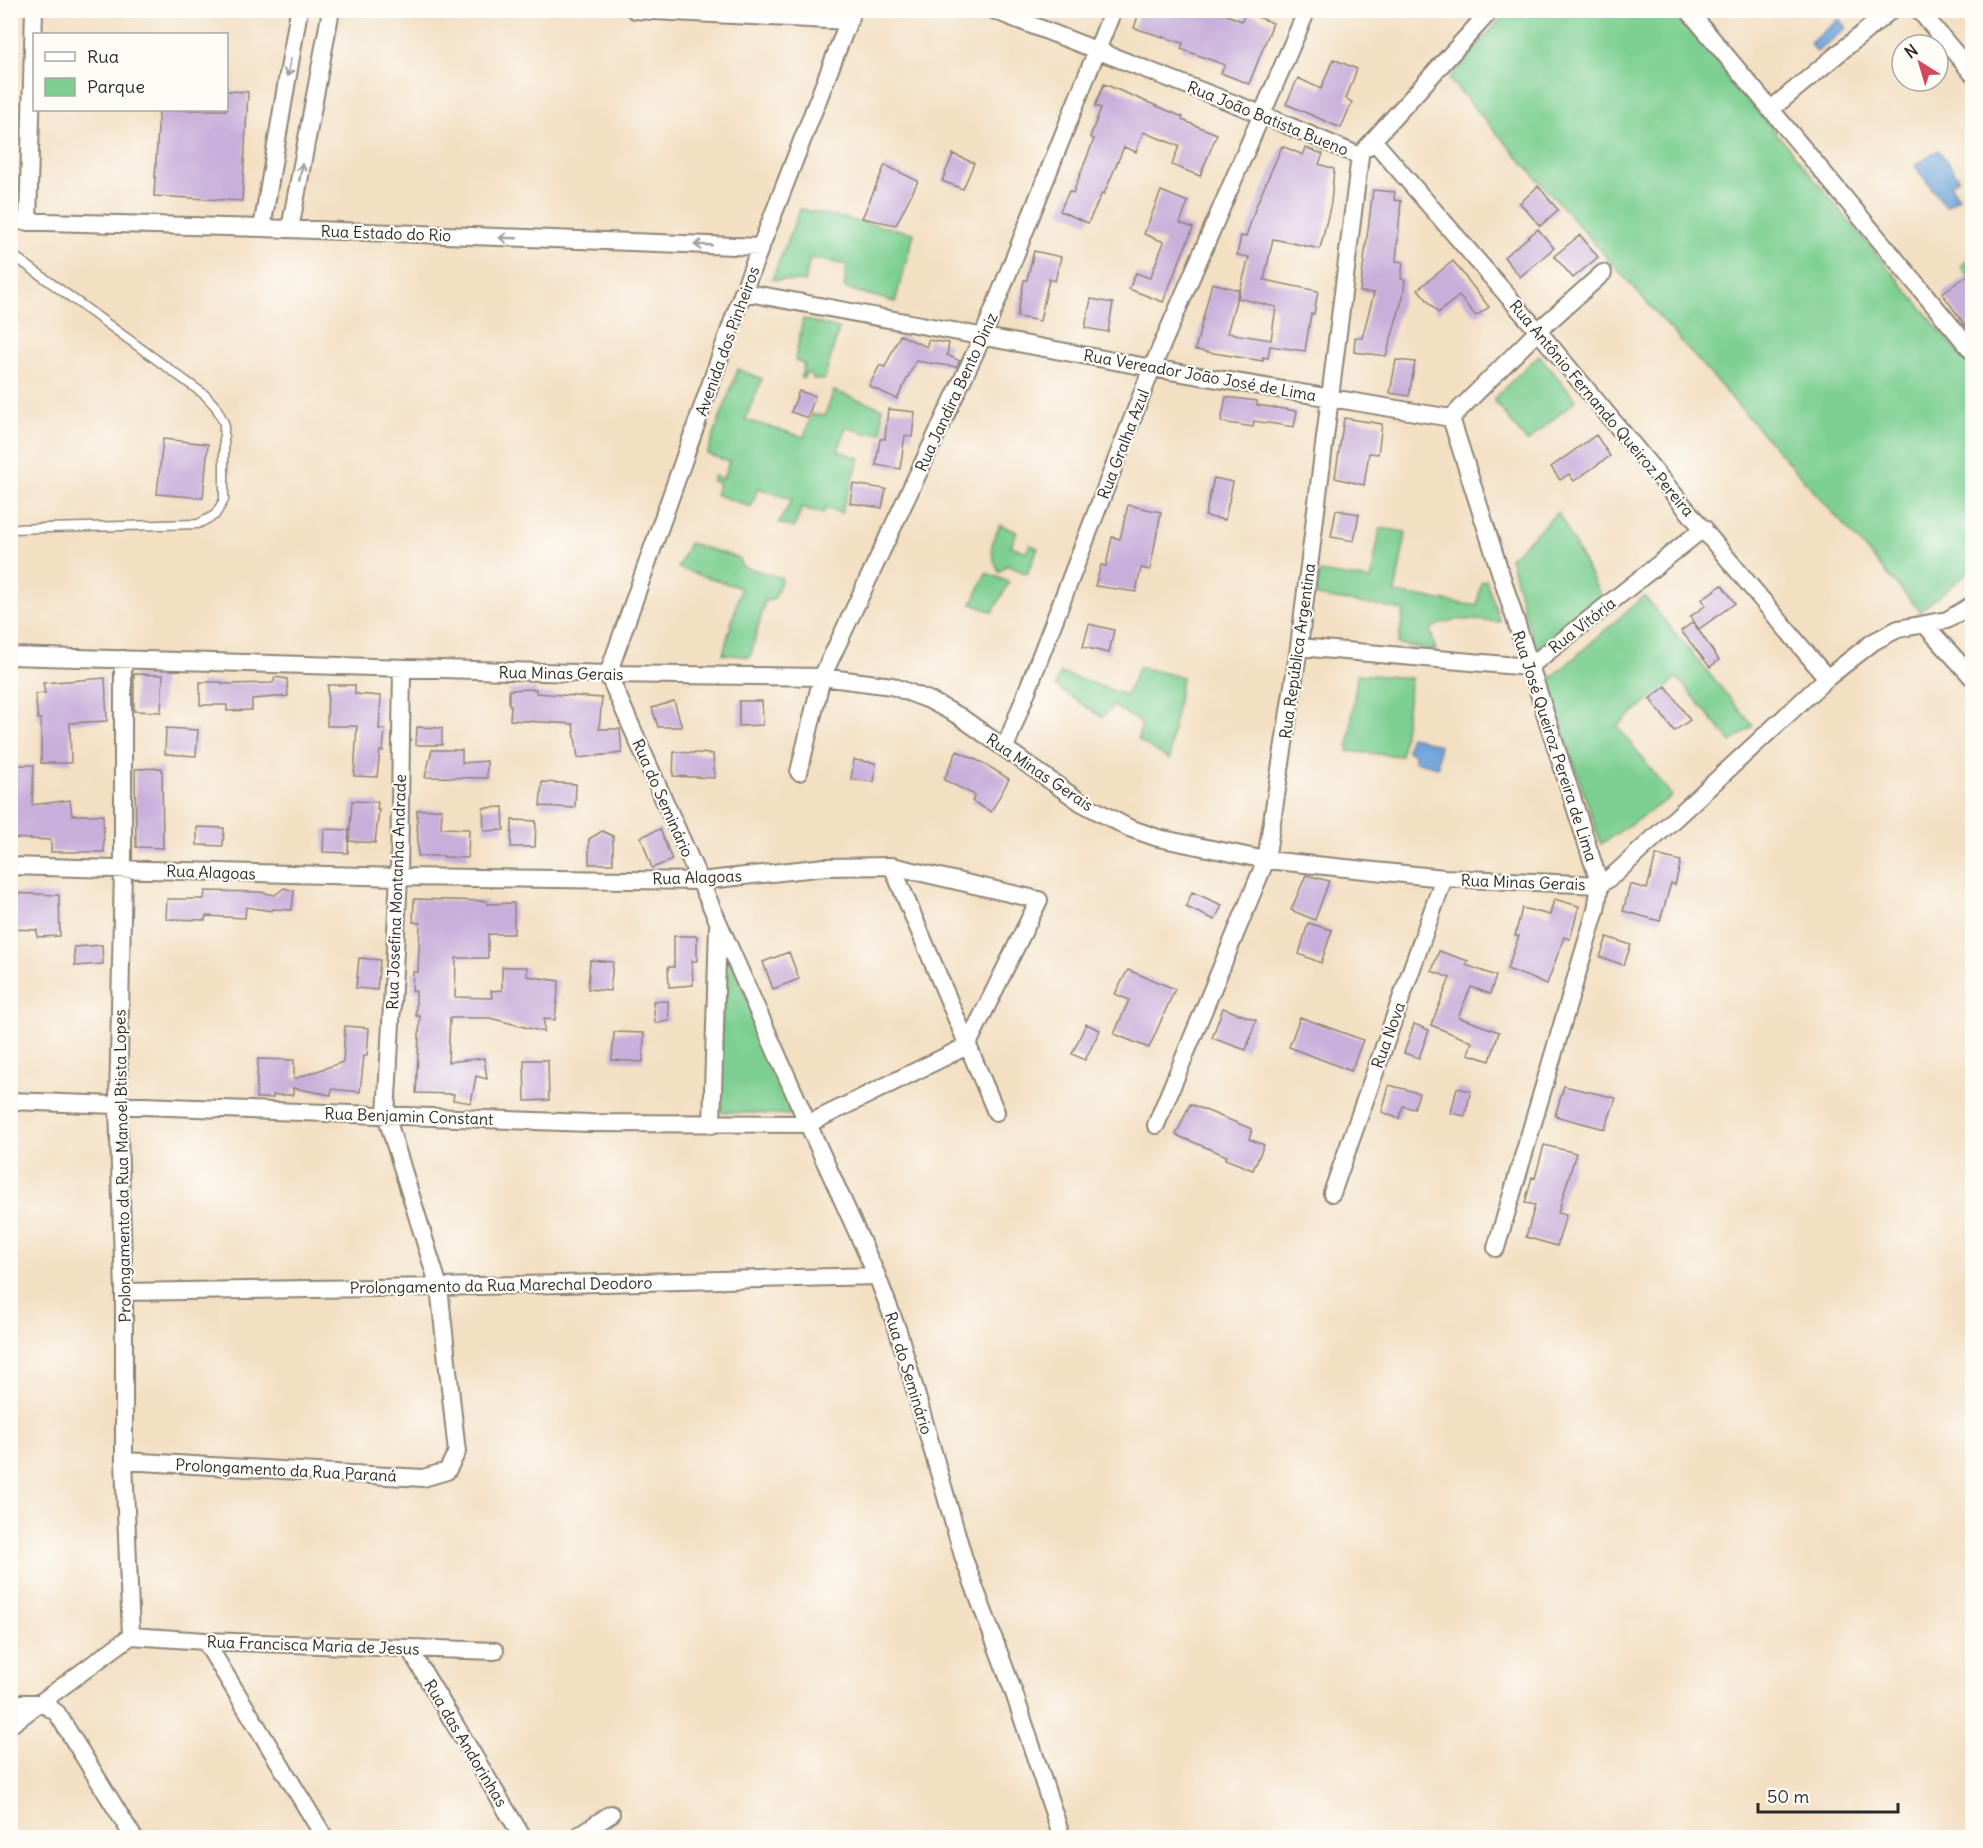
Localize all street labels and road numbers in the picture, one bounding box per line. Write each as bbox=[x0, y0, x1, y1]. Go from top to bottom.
street label: Rua João Batista Bueno bbox=[1184, 76, 1352, 160]
street label: Rua Estado do Rio bbox=[320, 221, 452, 245]
street label: Avenida dos Pinheiros bbox=[691, 263, 763, 419]
street label: Rua Antônio Fernando Queiroz Pereira bbox=[1505, 296, 1699, 520]
street label: Rua Jandira Bento Diniz bbox=[910, 309, 1002, 475]
street label: Rua Vereador João José de Lima bbox=[1082, 345, 1318, 405]
street label: Rua Gralha Azul bbox=[1093, 386, 1153, 502]
street label: Rua República Argentina bbox=[1275, 562, 1319, 740]
street label: Rua Vitória bbox=[1545, 593, 1619, 657]
street label: Rua José Queiroz Pereira de Lima bbox=[1508, 628, 1602, 864]
street label: Rua Minas Gerais bbox=[498, 662, 624, 684]
street label: Rua Minas Gerais bbox=[983, 729, 1097, 815]
street label: Rua do Seminário bbox=[628, 736, 698, 860]
street label: Rua Josefina Montanha Andrade bbox=[382, 774, 410, 1010]
street label: Rua Alagoas bbox=[166, 860, 256, 884]
street label: Rua Alagoas bbox=[652, 865, 742, 889]
street label: Rua Minas Gerais bbox=[1460, 870, 1586, 894]
street label: Rua Nova bbox=[1367, 999, 1409, 1071]
street label: Prolongamento da Rua Manoel Btista Lopes bbox=[109, 1009, 135, 1323]
street label: Rua Benjamin Constant bbox=[324, 1103, 494, 1129]
street label: Prolongamento da Rua Marechal Deodoro bbox=[349, 1272, 653, 1298]
street label: Rua do Seminário bbox=[881, 1309, 937, 1437]
street label: Prolongamento da Rua Paraná bbox=[175, 1454, 397, 1486]
street label: Rua Francisca Maria de Jesus bbox=[206, 1631, 420, 1659]
street label: Rua das Andorinhas bbox=[420, 1676, 512, 1810]

